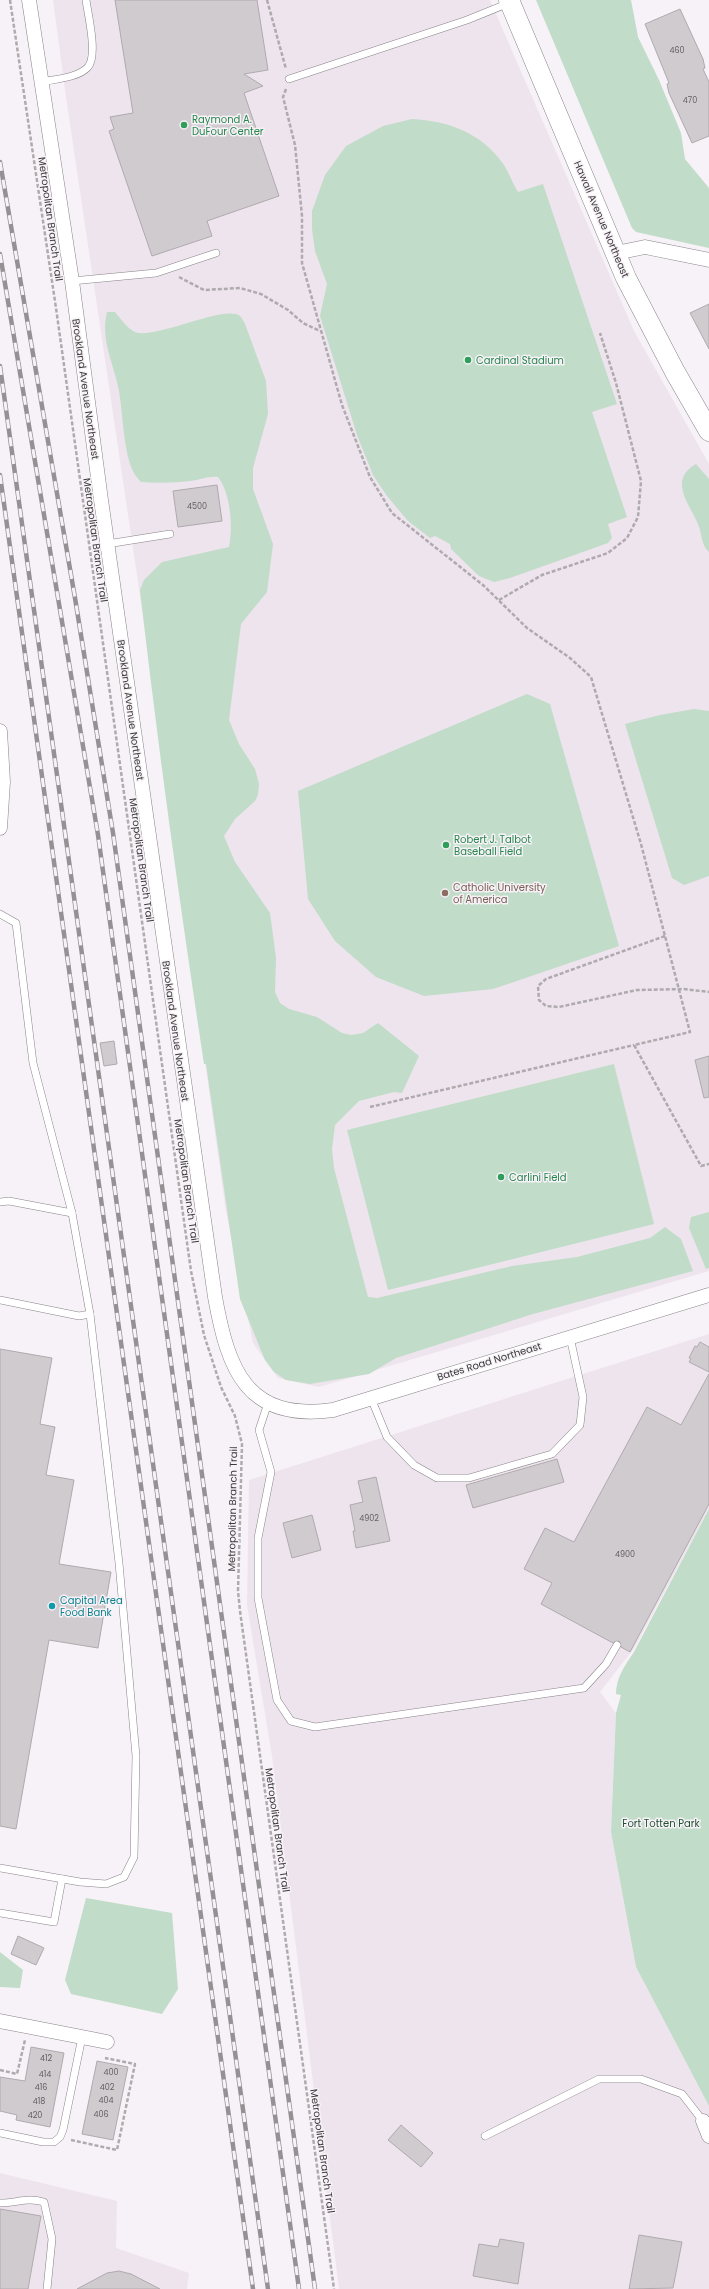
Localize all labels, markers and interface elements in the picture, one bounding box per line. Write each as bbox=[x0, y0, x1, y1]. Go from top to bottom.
house number: 460 bbox=[669, 45, 685, 56]
house number: 470 bbox=[683, 95, 697, 106]
place label: Raymond A. DuFour Center bbox=[192, 112, 264, 139]
marker: Raymond A. DuFour Center bbox=[179, 120, 189, 130]
street label: Metropolitan Branch Trail bbox=[34, 156, 67, 282]
street label: Hawaii Avenue Northeast bbox=[570, 159, 633, 280]
street label: Brookland Avenue Northeast bbox=[68, 318, 103, 461]
place label: Cardinal Stadium bbox=[476, 353, 564, 368]
marker: Cardinal Stadium bbox=[463, 355, 473, 365]
street label: Metropolitan Branch Trail bbox=[79, 477, 112, 603]
house number: 4500 bbox=[187, 501, 207, 512]
street label: Brookland Avenue Northeast bbox=[113, 639, 148, 782]
street label: Metropolitan Branch Trail bbox=[125, 797, 158, 923]
place label: Robert J. Talbot Baseball Field bbox=[454, 832, 531, 859]
marker: Robert J. Talbot Baseball Field bbox=[441, 840, 451, 850]
place label: Catholic University of America bbox=[453, 880, 546, 907]
marker: Catholic University of America bbox=[440, 888, 450, 898]
street label: Brookland Avenue Northeast bbox=[158, 960, 193, 1103]
street label: Metropolitan Branch Trail bbox=[170, 1118, 203, 1244]
place label: Carlini Field bbox=[509, 1170, 567, 1185]
marker: Carlini Field bbox=[496, 1172, 506, 1182]
street label: Bates Road Northeast bbox=[435, 1338, 543, 1384]
street label: Metropolitan Branch Trail bbox=[224, 1446, 241, 1572]
house number: 4902 bbox=[359, 1513, 379, 1524]
house number: 4900 bbox=[615, 1549, 635, 1560]
place label: Capital Area Food Bank bbox=[60, 1593, 123, 1620]
marker: Capital Area Food Bank bbox=[47, 1601, 57, 1611]
street label: Metropolitan Branch Trail bbox=[261, 1767, 294, 1893]
park label: Fort Totten Park bbox=[622, 1816, 700, 1831]
house number: 412 bbox=[40, 2053, 52, 2064]
house number: 400 bbox=[103, 2067, 119, 2078]
house number: 414 bbox=[39, 2069, 51, 2080]
house number: 416 bbox=[35, 2082, 47, 2093]
house number: 402 bbox=[100, 2082, 115, 2093]
street label: Metropolitan Branch Trail bbox=[306, 2088, 339, 2214]
house number: 404 bbox=[98, 2095, 114, 2106]
house number: 418 bbox=[33, 2096, 45, 2107]
house number: 406 bbox=[93, 2109, 109, 2120]
house number: 420 bbox=[28, 2110, 42, 2121]

